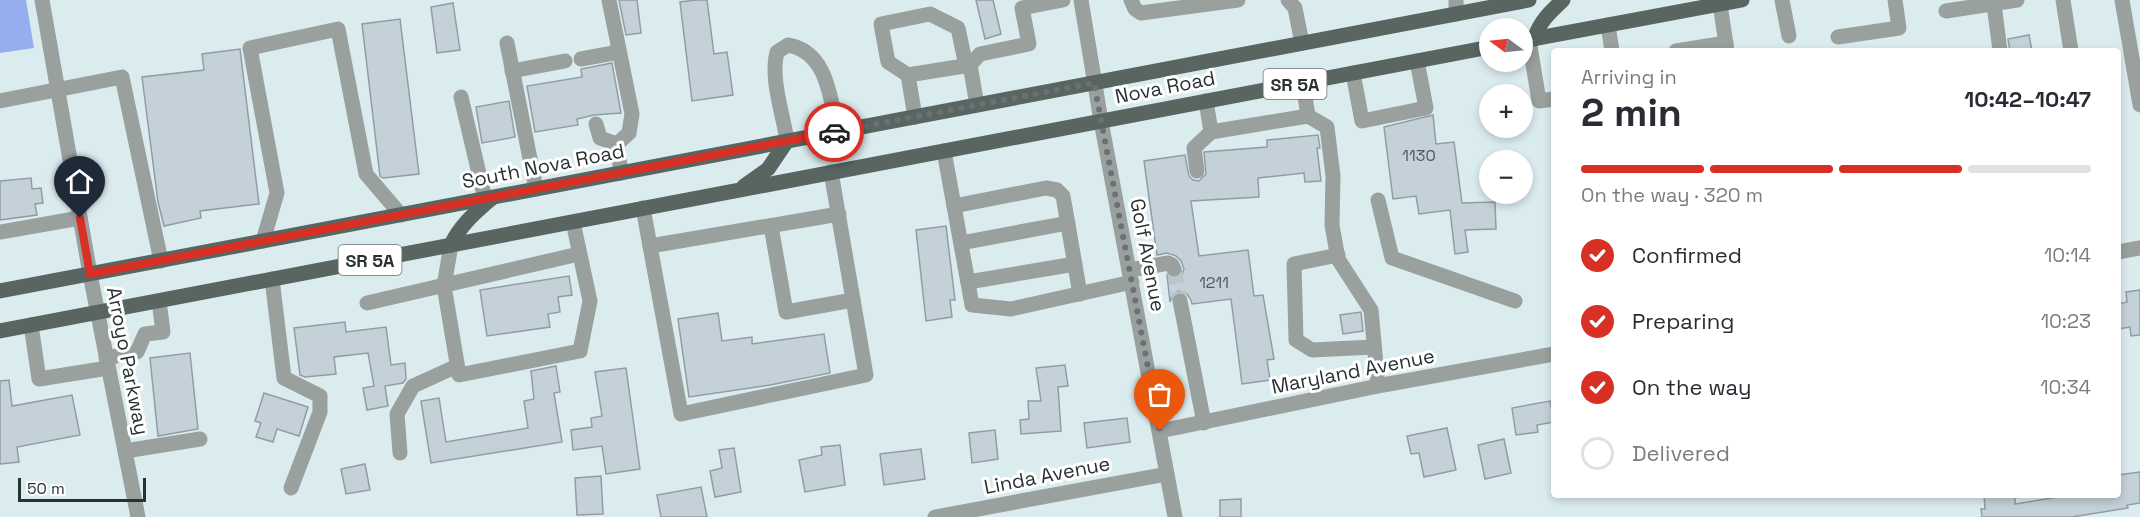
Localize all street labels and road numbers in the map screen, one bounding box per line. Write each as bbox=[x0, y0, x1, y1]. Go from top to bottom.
street label: Nova Road bbox=[1113, 65, 1217, 109]
road number: SR 5A bbox=[1264, 69, 1326, 99]
street label: South Nova Road bbox=[460, 138, 626, 194]
street label: Golf Avenue bbox=[1124, 196, 1172, 314]
road number: SR 5A bbox=[338, 245, 401, 275]
street label: Arroyo Parkway bbox=[101, 285, 155, 437]
street label: Maryland Avenue bbox=[1269, 342, 1437, 400]
street label: Linda Avenue bbox=[982, 450, 1112, 500]

